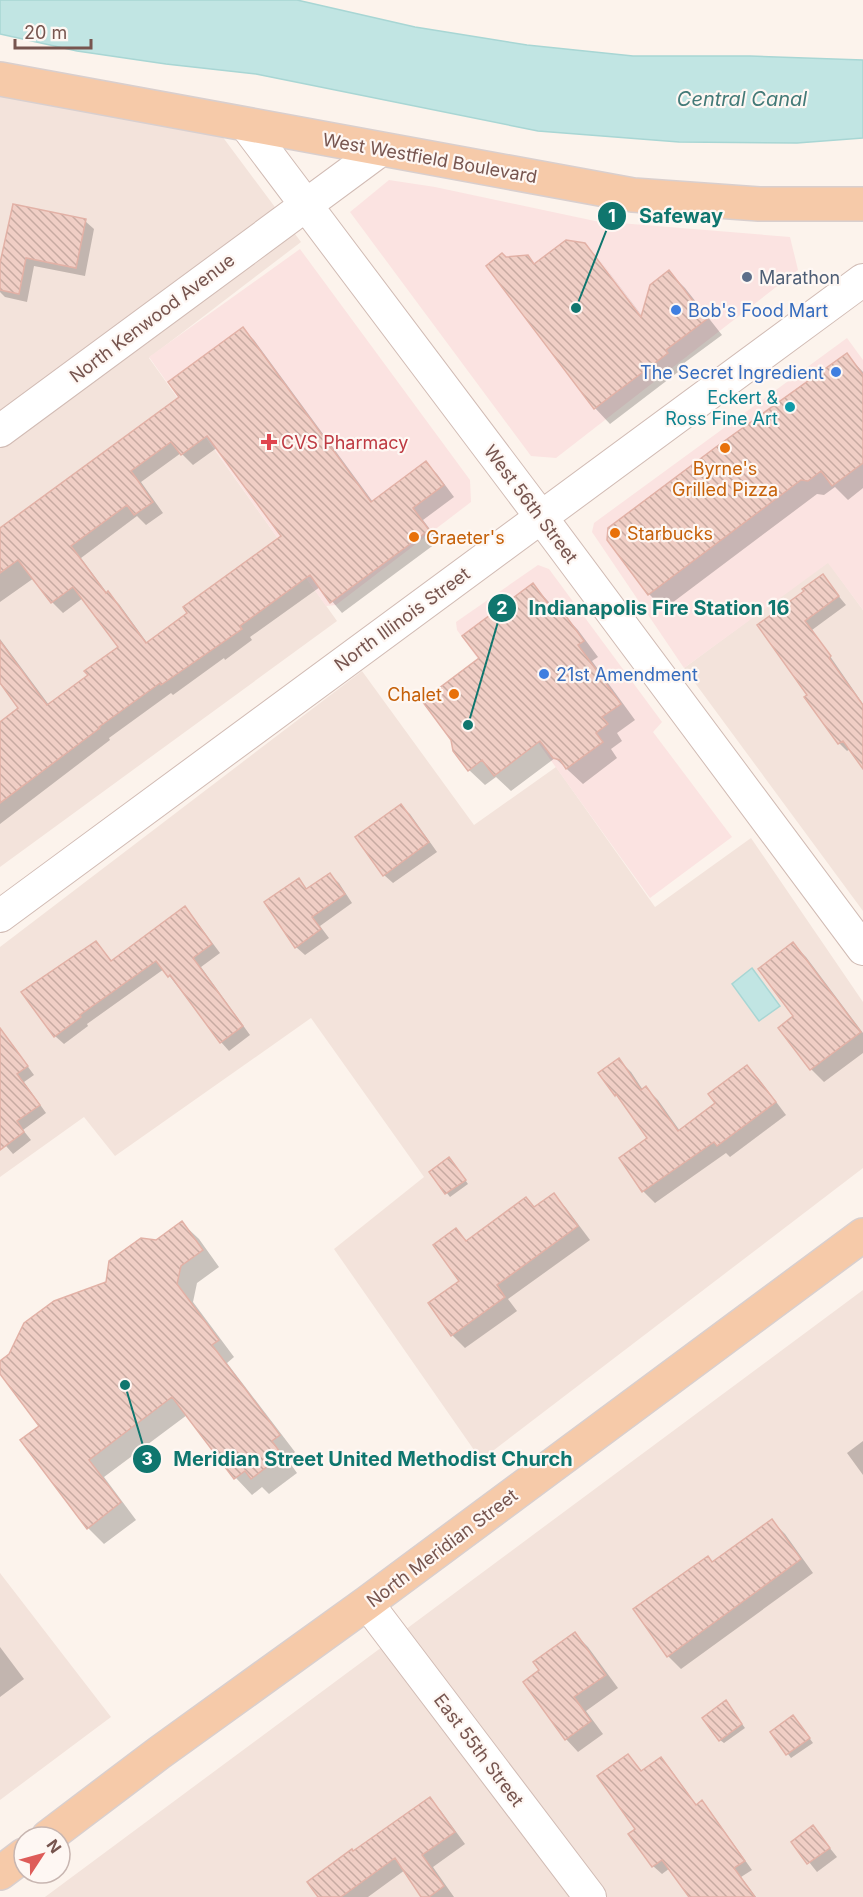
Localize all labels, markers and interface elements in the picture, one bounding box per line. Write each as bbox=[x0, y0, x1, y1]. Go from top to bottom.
scale bar bbox=[15, 12, 92, 50]
text: 20 m bbox=[24, 22, 67, 43]
water label: Central Canal bbox=[677, 87, 807, 111]
street label: West Westfield Boulevard bbox=[321, 129, 539, 187]
callout: Safeway bbox=[597, 197, 735, 235]
text: Safeway bbox=[639, 204, 723, 228]
text: 1 bbox=[608, 205, 616, 226]
street label: North Kenwood Avenue bbox=[65, 249, 239, 387]
place label: Marathon bbox=[759, 267, 840, 288]
marker: Marathon bbox=[740, 270, 754, 284]
place label: Bob's Food Mart bbox=[688, 300, 828, 321]
marker: Bob's Food Mart bbox=[669, 303, 683, 317]
place label: The Secret Ingredient bbox=[640, 362, 824, 383]
marker: The Secret Ingredient bbox=[829, 365, 843, 379]
place label: Eckert & Ross Fine Art bbox=[665, 387, 778, 429]
marker: Eckert & Ross Fine Art bbox=[783, 400, 797, 414]
place label: CVS Pharmacy bbox=[281, 432, 408, 453]
marker: CVS Pharmacy bbox=[262, 435, 276, 449]
street label: West 56th Street bbox=[480, 441, 582, 567]
marker: Byrne's Grilled Pizza bbox=[718, 441, 732, 455]
place label: Byrne's Grilled Pizza bbox=[672, 458, 778, 500]
place label: Starbucks bbox=[627, 523, 713, 544]
marker: Starbucks bbox=[608, 526, 622, 540]
place label: Graeter's bbox=[426, 527, 505, 548]
marker: Graeter's bbox=[407, 530, 421, 544]
street label: North Illinois Street bbox=[330, 563, 474, 675]
callout: Indianapolis Fire Station 16 bbox=[487, 589, 802, 627]
text: Indianapolis Fire Station 16 bbox=[529, 596, 789, 620]
text: 2 bbox=[496, 597, 508, 618]
place label: 21st Amendment bbox=[556, 664, 698, 685]
marker: 21st Amendment bbox=[537, 667, 551, 681]
place label: Chalet bbox=[387, 684, 442, 705]
marker: Chalet bbox=[447, 687, 461, 701]
callout: Meridian Street United Methodist Church bbox=[132, 1440, 585, 1478]
text: Meridian Street United Methodist Church bbox=[173, 1447, 573, 1471]
text: 3 bbox=[141, 1448, 153, 1469]
street label: North Meridian Street bbox=[363, 1484, 522, 1611]
street label: East 55th Street bbox=[430, 1690, 528, 1811]
north arrow bbox=[12, 1825, 72, 1885]
text: N bbox=[42, 1835, 66, 1857]

